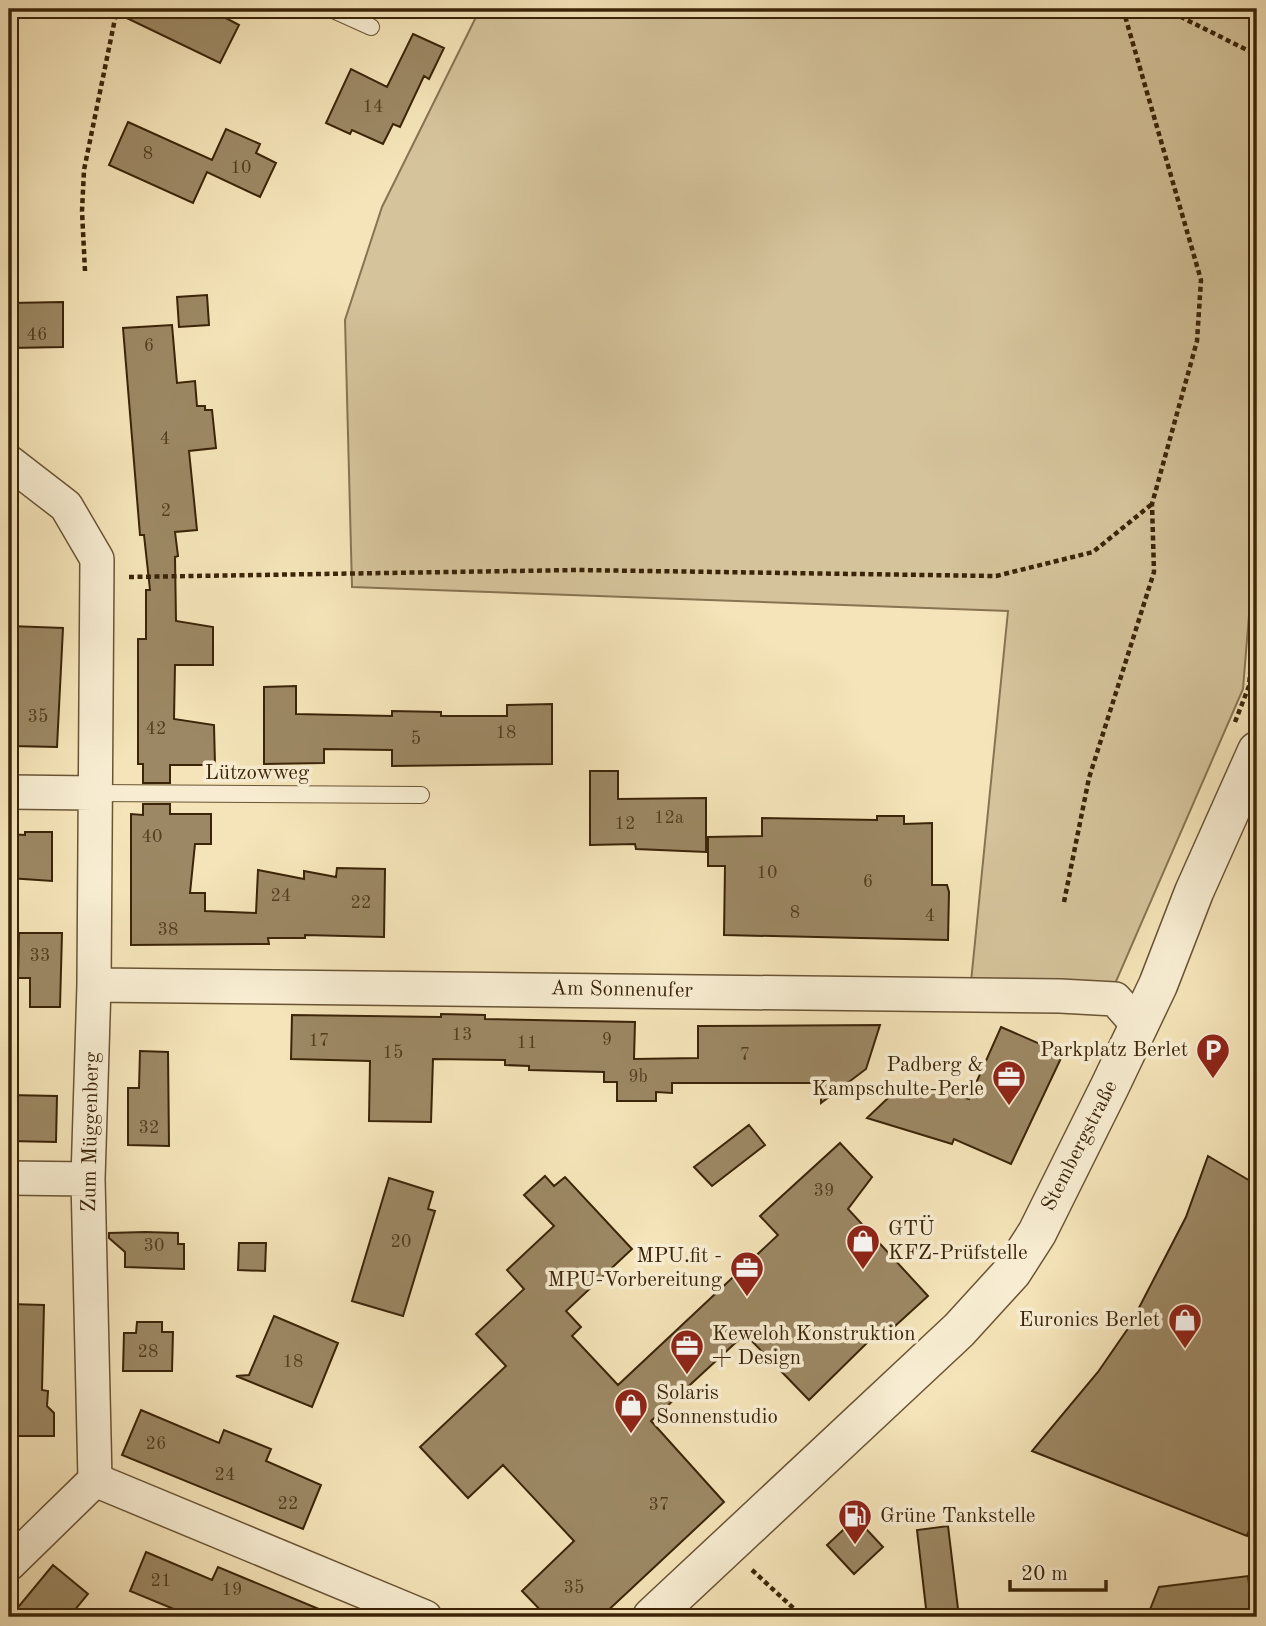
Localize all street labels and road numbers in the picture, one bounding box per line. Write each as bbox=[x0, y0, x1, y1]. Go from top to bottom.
street label: Lützowweg bbox=[205, 763, 310, 784]
street label: Am Sonnenufer bbox=[551, 978, 694, 1002]
street label: Zum Müggenberg bbox=[79, 1051, 103, 1212]
street label: Stembergstraße bbox=[1038, 1077, 1122, 1215]

